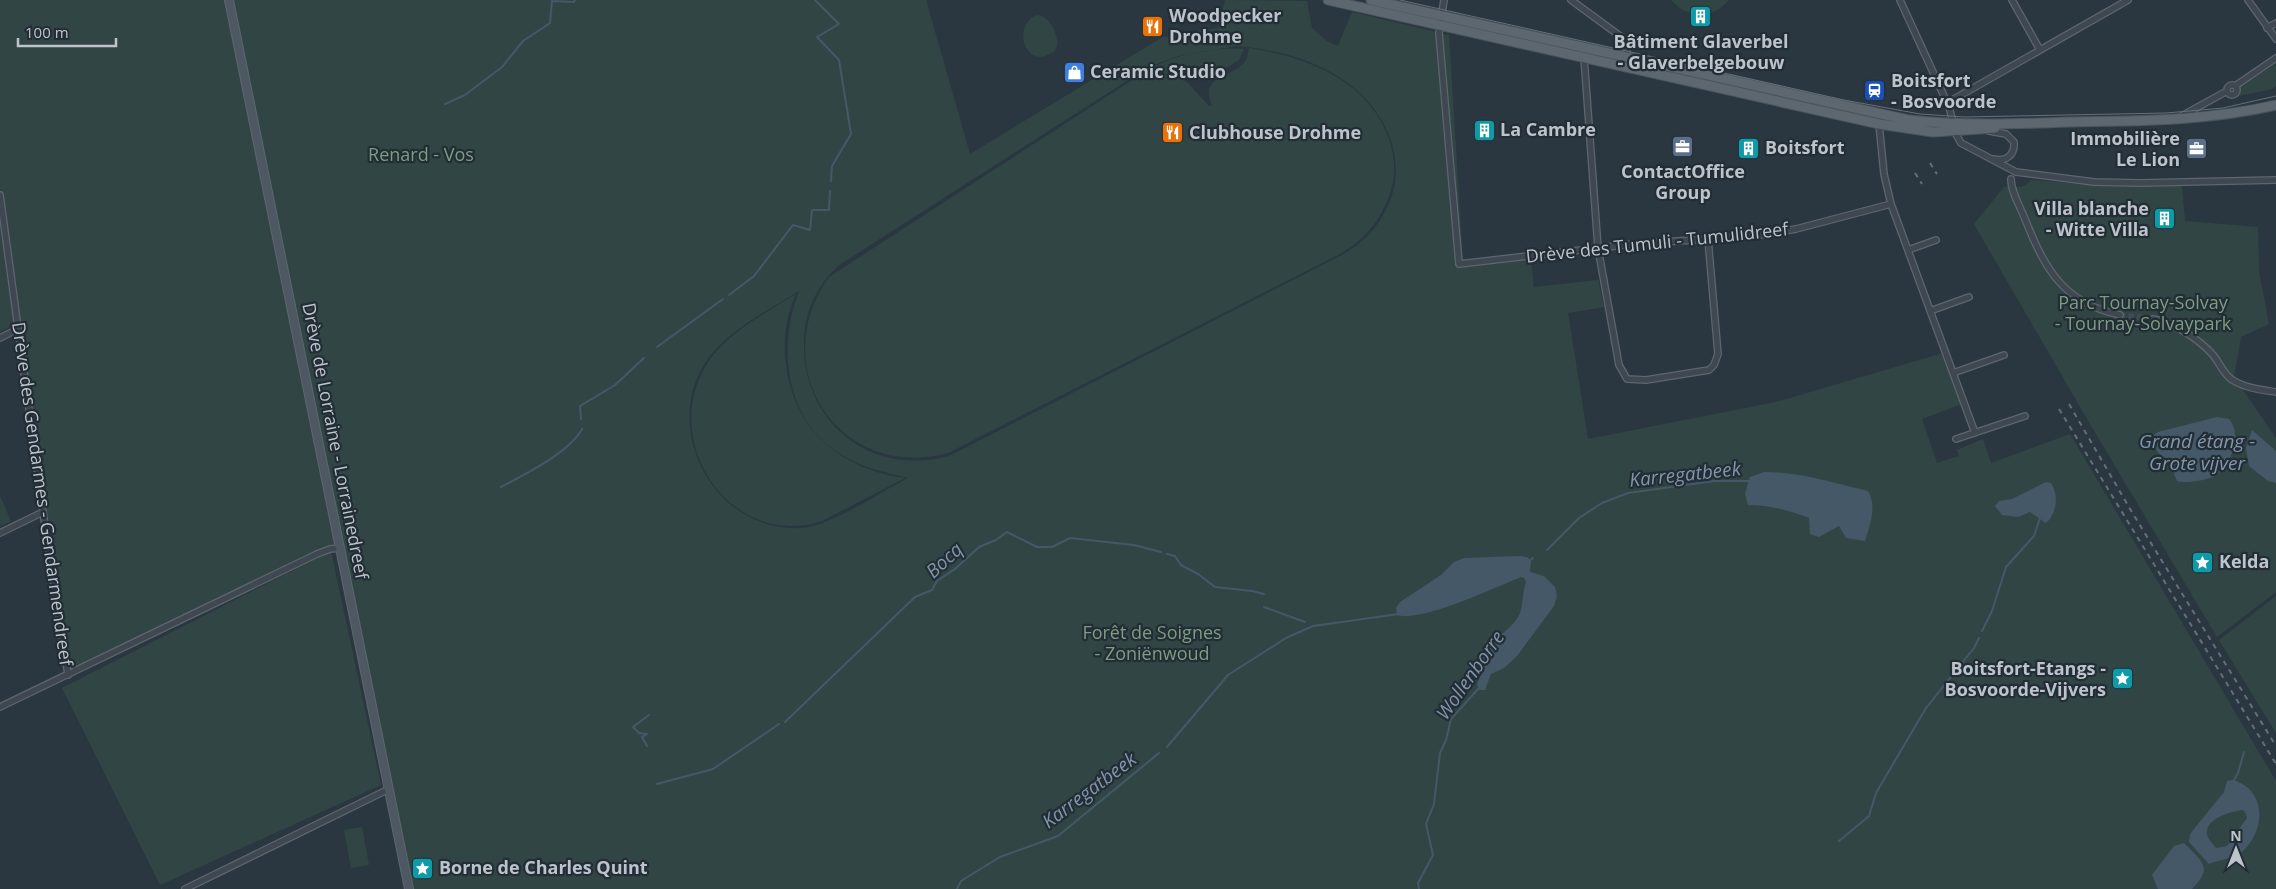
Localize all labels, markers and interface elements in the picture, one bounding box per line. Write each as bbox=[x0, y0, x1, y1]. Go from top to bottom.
place label: Woodpecker Drohme bbox=[1169, 3, 1281, 48]
building icon: Bâtiment Glaverbel - Glaverbelgebouw bbox=[1689, 5, 1713, 29]
restaurant icon: Woodpecker Drohme bbox=[1141, 14, 1165, 38]
scale bar bbox=[18, 15, 115, 47]
text: 100 m bbox=[25, 22, 69, 42]
place label: Bâtiment Glaverbel - Glaverbelgebouw bbox=[1614, 29, 1788, 74]
place label: Ceramic Studio bbox=[1090, 59, 1226, 83]
shop icon: Ceramic Studio bbox=[1062, 60, 1086, 84]
place label: Boitsfort - Bosvoorde bbox=[1891, 68, 1996, 113]
station icon: Boitsfort - Bosvoorde bbox=[1863, 79, 1887, 103]
place label: La Cambre bbox=[1500, 117, 1596, 141]
building icon: La Cambre bbox=[1472, 118, 1496, 142]
place label: Clubhouse Drohme bbox=[1189, 120, 1361, 144]
restaurant icon: Clubhouse Drohme bbox=[1161, 121, 1185, 145]
place label: Immobilière Le Lion bbox=[2070, 126, 2180, 171]
office icon: ContactOffice Group bbox=[1671, 135, 1695, 159]
place label: Boitsfort bbox=[1765, 135, 1845, 159]
building icon: Boitsfort bbox=[1737, 136, 1761, 160]
office icon: Immobilière Le Lion bbox=[2184, 137, 2208, 161]
park label: Renard - Vos bbox=[368, 142, 474, 166]
place label: ContactOffice Group bbox=[1621, 159, 1745, 204]
place label: Villa blanche - Witte Villa bbox=[2034, 196, 2149, 241]
building icon: Villa blanche - Witte Villa bbox=[2153, 207, 2177, 231]
street label: Drève des Tumuli - Tumulidreef bbox=[1524, 216, 1790, 268]
park label: Parc Tournay-Solvay - Tournay-Solvaypark bbox=[2055, 290, 2232, 335]
street label: Drève de Lorraine - Lorrainedreef bbox=[297, 301, 375, 582]
street label: Drève des Gendarmes - Gendarmendreef bbox=[7, 320, 79, 668]
water label: Grand étang - Grote vijver bbox=[2139, 428, 2255, 476]
water label: Karregatbeek bbox=[1628, 455, 1743, 493]
water label: Bocq bbox=[920, 536, 968, 584]
place label: Kelda bbox=[2219, 549, 2269, 573]
place icon: Kelda bbox=[2191, 550, 2215, 574]
park label: Forêt de Soignes - Zoniënwoud bbox=[1082, 620, 1222, 665]
water label: Wollenborre bbox=[1430, 625, 1510, 725]
place label: Boitsfort-Etangs - Bosvoorde-Vijvers bbox=[1945, 656, 2106, 701]
place icon: Boitsfort-Etangs - Bosvoorde-Vijvers bbox=[2110, 667, 2134, 691]
water label: Karregatbeek bbox=[1036, 746, 1142, 834]
north arrow bbox=[2211, 824, 2261, 874]
text: N bbox=[2230, 826, 2242, 845]
place label: Borne de Charles Quint bbox=[439, 855, 648, 879]
place icon: Borne de Charles Quint bbox=[411, 856, 435, 880]

